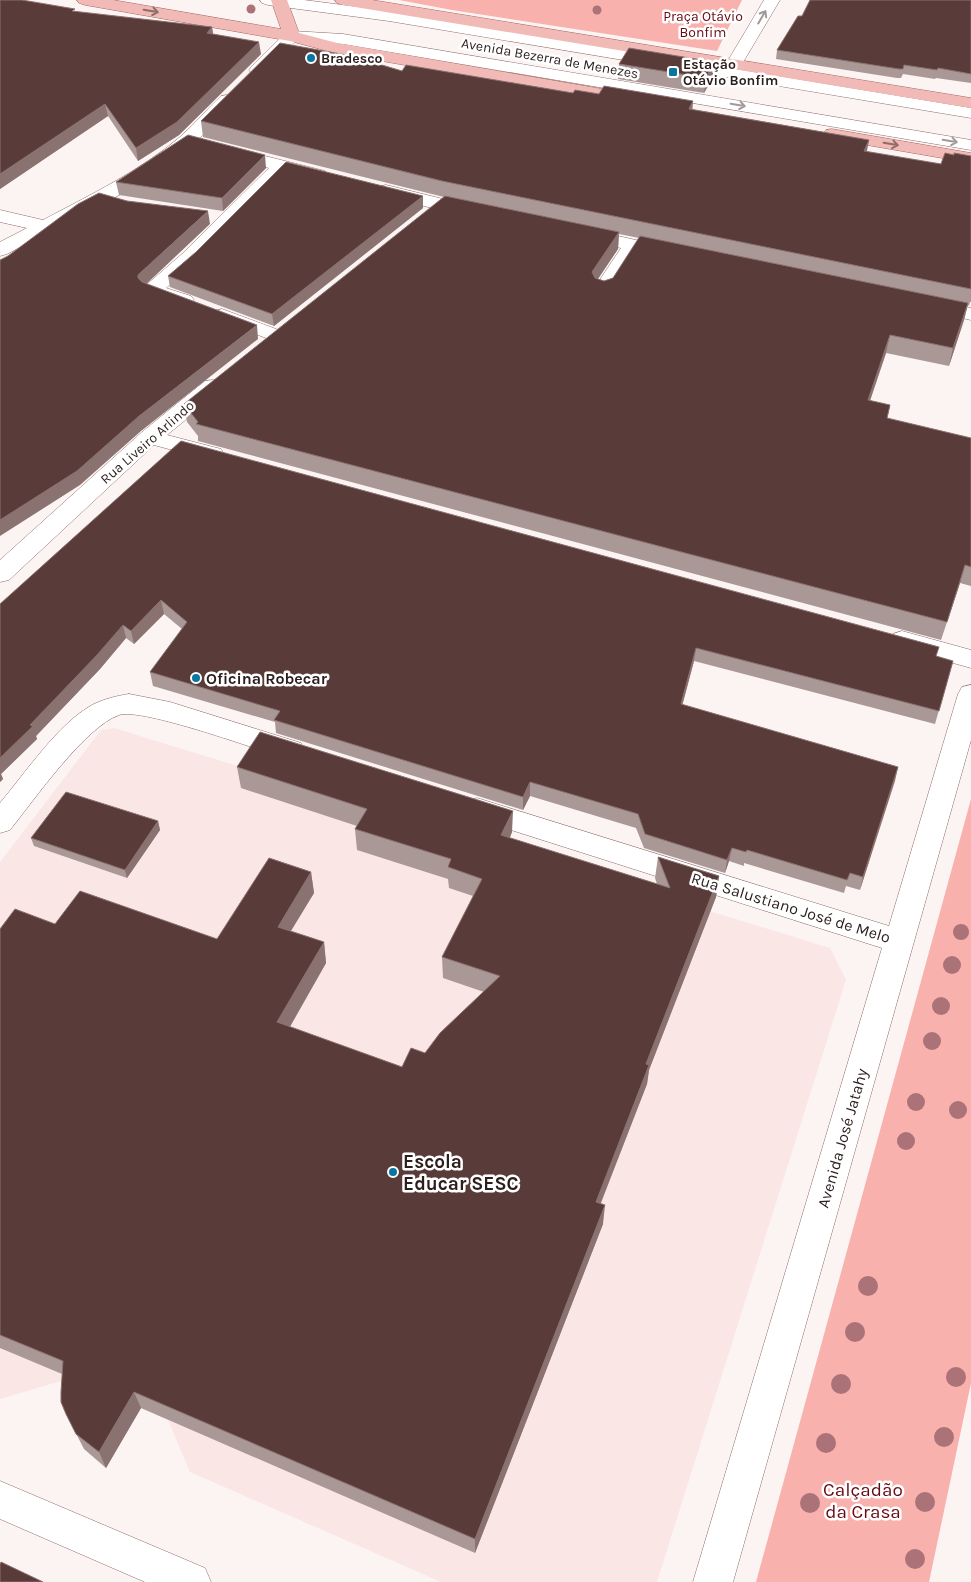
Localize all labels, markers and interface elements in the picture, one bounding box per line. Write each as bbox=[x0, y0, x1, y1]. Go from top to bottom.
one-way arrow bbox=[142, 7, 158, 17]
park label: Praça Otávio Bonfim bbox=[663, 8, 743, 41]
one-way arrow bbox=[758, 10, 767, 25]
street label: Avenida Bezerra de Menezes bbox=[460, 35, 640, 82]
place label: Bradesco bbox=[321, 50, 383, 67]
marker: Bradesco bbox=[305, 52, 317, 64]
place label: Estação Otávio Bonfim bbox=[683, 56, 778, 89]
marker: Estação Otávio Bonfim bbox=[667, 66, 679, 78]
one-way arrow bbox=[729, 101, 745, 111]
one-way arrow bbox=[941, 136, 957, 146]
one-way arrow bbox=[882, 140, 898, 150]
street label: Rua Liveiro Arlindo bbox=[97, 397, 198, 488]
place label: Oficina Robecar bbox=[206, 669, 328, 688]
marker: Oficina Robecar bbox=[190, 672, 202, 684]
street label: Rua Salustiano José de Melo bbox=[689, 868, 893, 947]
street label: Avenida José Jatahy bbox=[813, 1066, 872, 1210]
place label: Escola Educar SESC bbox=[403, 1151, 519, 1195]
marker: Escola Educar SESC bbox=[387, 1166, 399, 1178]
park label: Calçadão da Crasa bbox=[823, 1479, 903, 1523]

